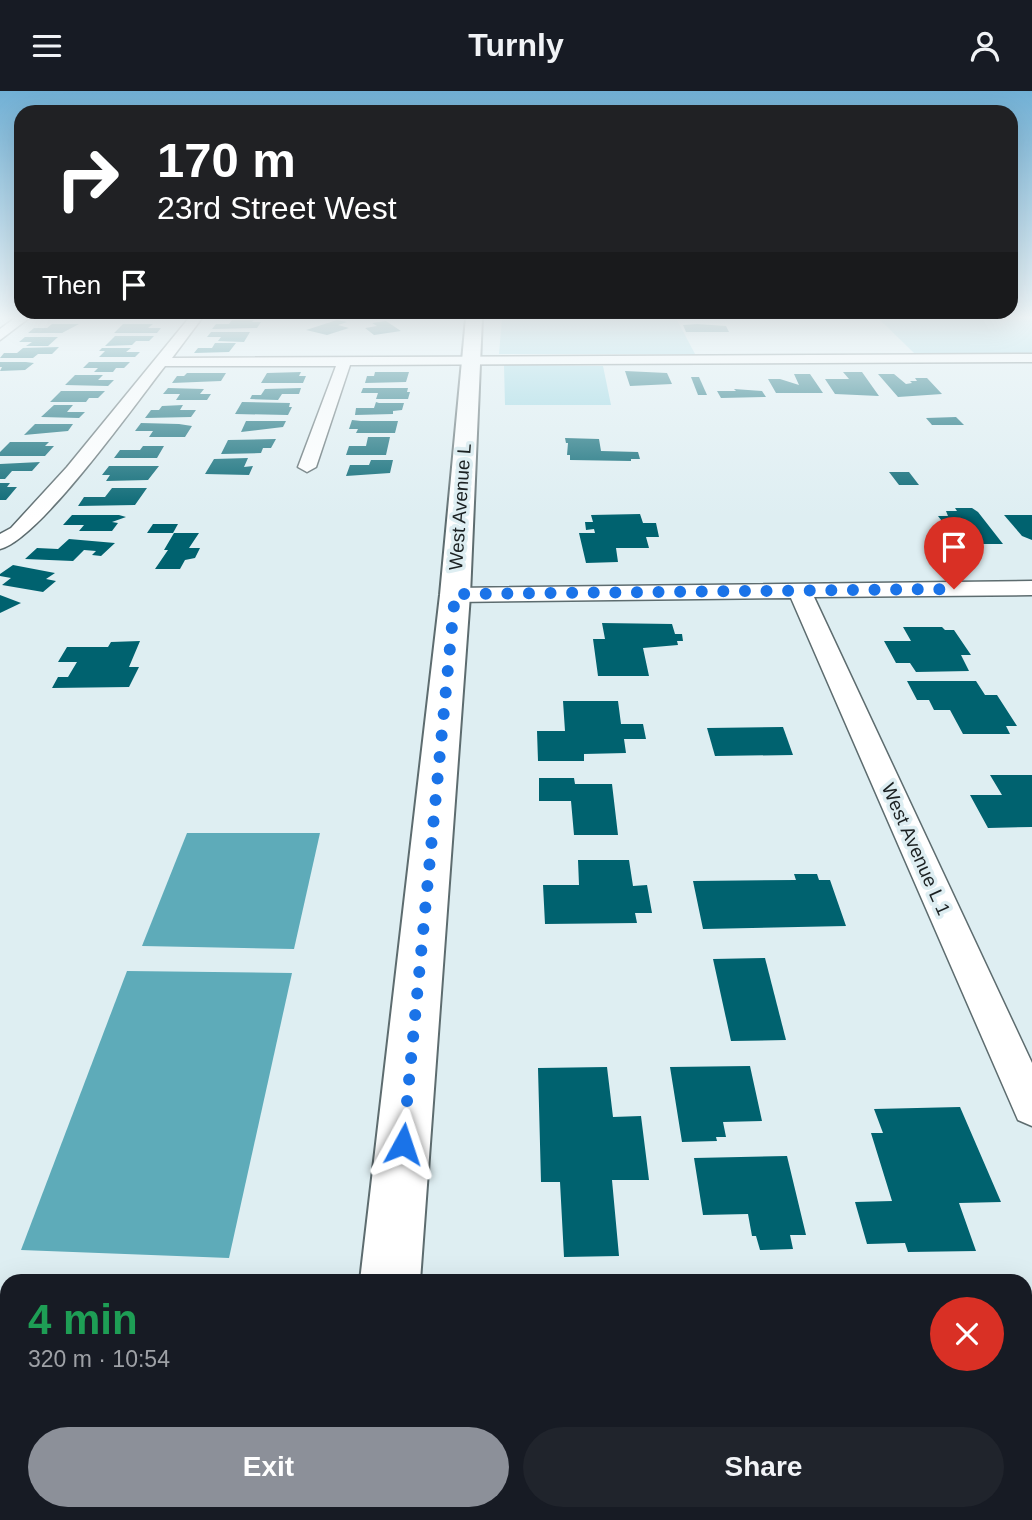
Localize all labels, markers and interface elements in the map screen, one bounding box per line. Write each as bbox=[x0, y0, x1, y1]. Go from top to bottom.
icon: menu bbox=[28, 27, 66, 65]
text: Turnly bbox=[468, 27, 564, 63]
icon: person bbox=[966, 27, 1004, 65]
icon: right bbox=[42, 133, 133, 224]
text: 170 m bbox=[157, 133, 296, 187]
text: 23rd Street West bbox=[157, 190, 397, 226]
icon: arrive bbox=[115, 266, 153, 304]
text: Then bbox=[42, 270, 101, 300]
street label: West Avenue L bbox=[445, 443, 475, 571]
pin bbox=[924, 517, 984, 589]
icon: arrive bbox=[935, 528, 973, 566]
street label: West Avenue L 1 bbox=[877, 780, 955, 918]
position arrow bbox=[366, 1107, 440, 1181]
text: 4 min bbox=[28, 1296, 138, 1343]
button: close bbox=[930, 1297, 1004, 1371]
text: 320 m · 10:54 bbox=[28, 1346, 170, 1372]
button: Exit bbox=[28, 1427, 509, 1507]
button: Share bbox=[523, 1427, 1004, 1507]

